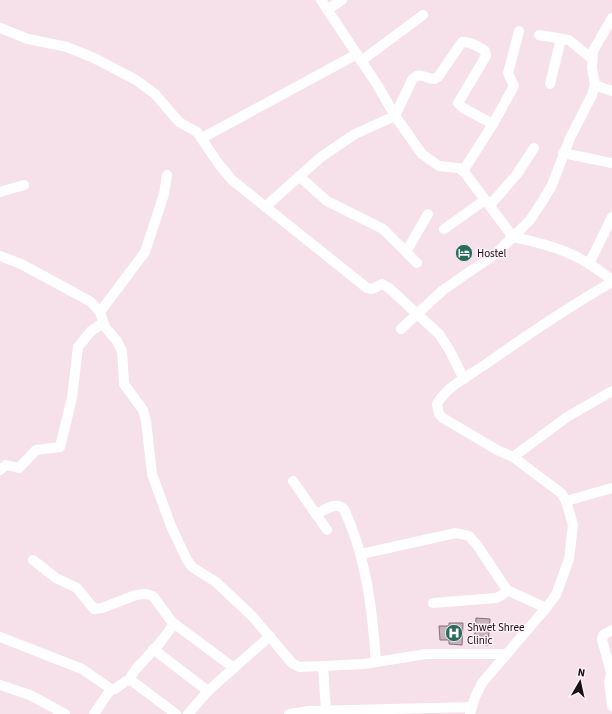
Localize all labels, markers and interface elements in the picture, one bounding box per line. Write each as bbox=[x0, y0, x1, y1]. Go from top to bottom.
hotel icon: Hostel bbox=[454, 243, 474, 263]
place label: Hostel bbox=[477, 246, 507, 261]
place label: Shwet Shree Clinic bbox=[467, 620, 525, 648]
hospital icon: Shwet Shree Clinic bbox=[444, 623, 464, 643]
north arrow bbox=[560, 662, 600, 702]
text: N bbox=[577, 665, 586, 681]

